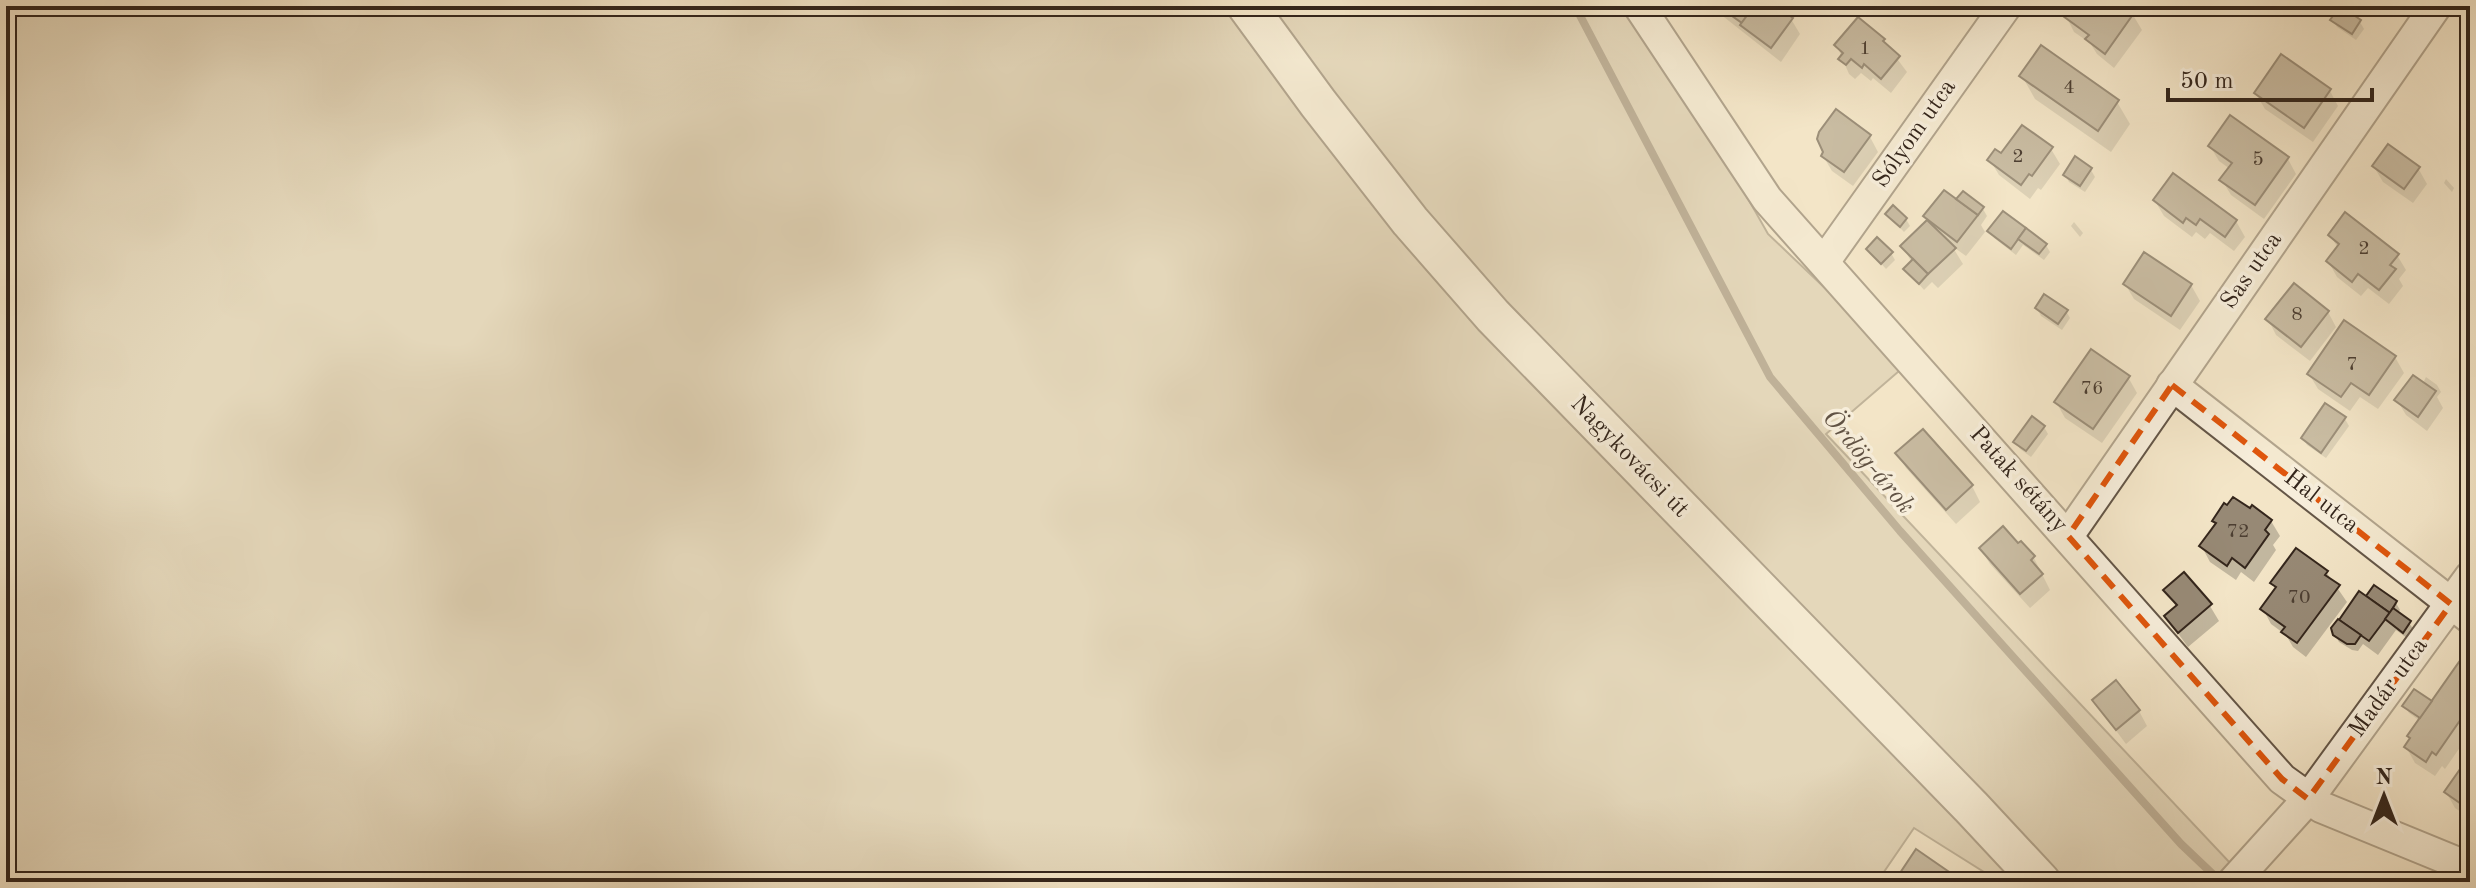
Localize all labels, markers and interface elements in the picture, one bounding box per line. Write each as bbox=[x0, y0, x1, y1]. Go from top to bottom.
house number: 1 bbox=[1859, 39, 1871, 59]
scale bar bbox=[2168, 52, 2372, 102]
text: 50 m bbox=[2180, 70, 2234, 94]
street label: Sólyom utca bbox=[1869, 75, 1961, 193]
house number: 4 bbox=[2063, 78, 2075, 98]
house number: 2 bbox=[2012, 147, 2024, 167]
house number: 5 bbox=[2252, 150, 2264, 170]
street label: Sas utca bbox=[2217, 228, 2287, 314]
house number: 2 bbox=[2358, 239, 2370, 259]
house number: 8 bbox=[2291, 305, 2303, 325]
house number: 7 bbox=[2346, 355, 2358, 375]
house number: 76 bbox=[2080, 379, 2104, 399]
street label: Nagykovácsi út bbox=[1565, 392, 1693, 522]
water label: Ördög-árok bbox=[1817, 402, 1922, 519]
street label: Patak sétány bbox=[1964, 422, 2072, 538]
street label: Hal utca bbox=[2279, 466, 2363, 538]
house number: 72 bbox=[2226, 522, 2250, 542]
house number: 70 bbox=[2287, 588, 2311, 608]
street label: Madár utca bbox=[2345, 634, 2433, 742]
north arrow bbox=[2344, 756, 2424, 836]
text: N bbox=[2376, 767, 2393, 789]

